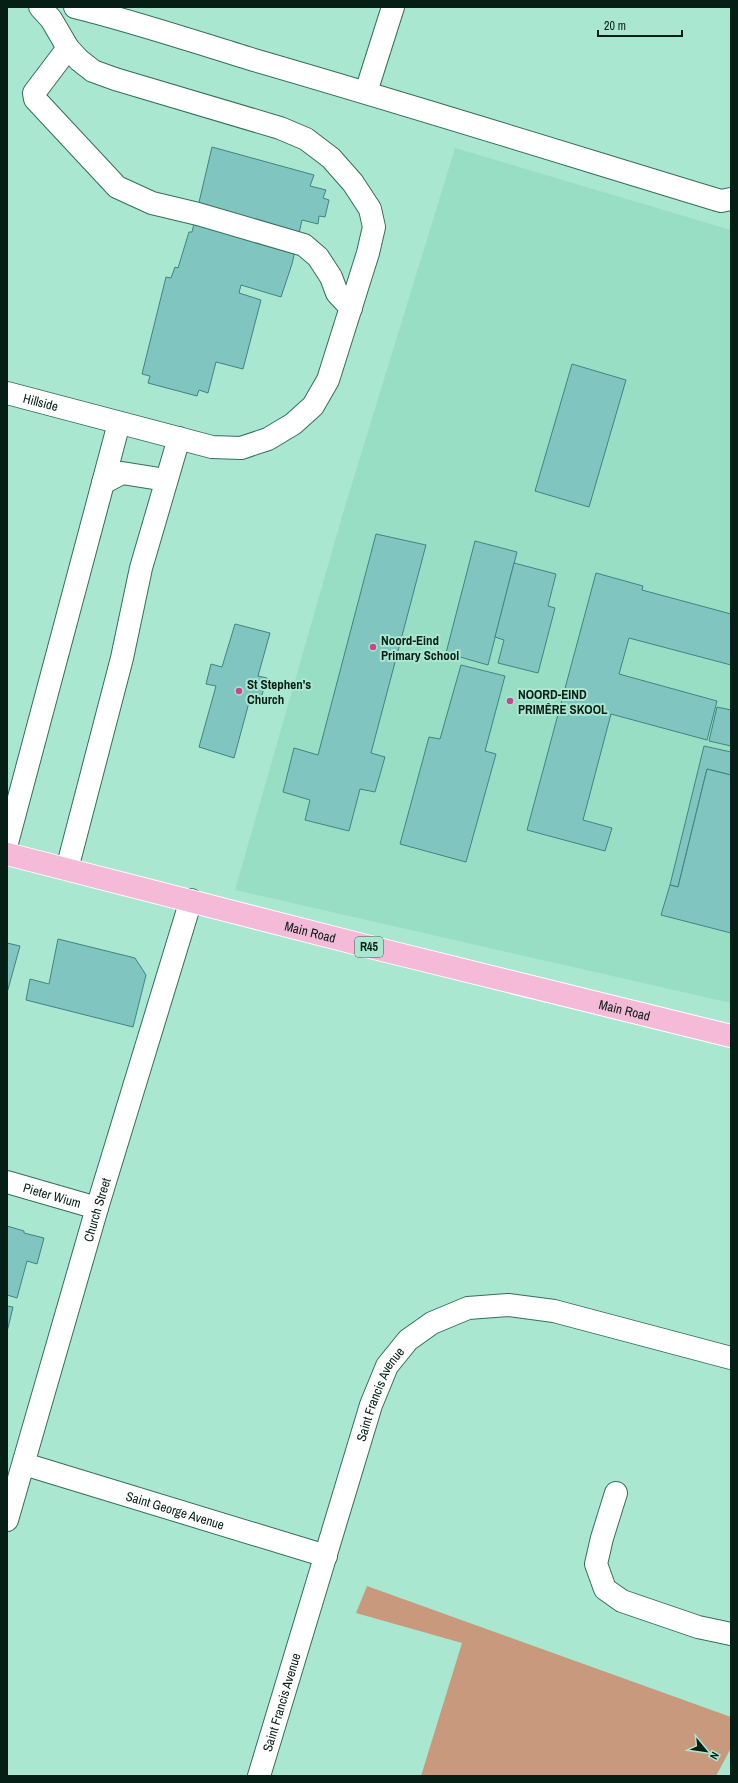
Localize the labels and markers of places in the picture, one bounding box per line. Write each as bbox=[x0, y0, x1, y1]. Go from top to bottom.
place label: Noord-Eind Primary School bbox=[381, 632, 459, 664]
marker: Noord-Eind Primary School bbox=[368, 642, 378, 652]
place label: St Stephen's Church bbox=[247, 676, 311, 708]
marker: St Stephen's Church bbox=[234, 686, 244, 696]
place label: NOORD-EIND PRIMÊRE SKOOL bbox=[518, 686, 608, 718]
marker: NOORD-EIND PRIMÊRE SKOOL bbox=[505, 696, 515, 706]

